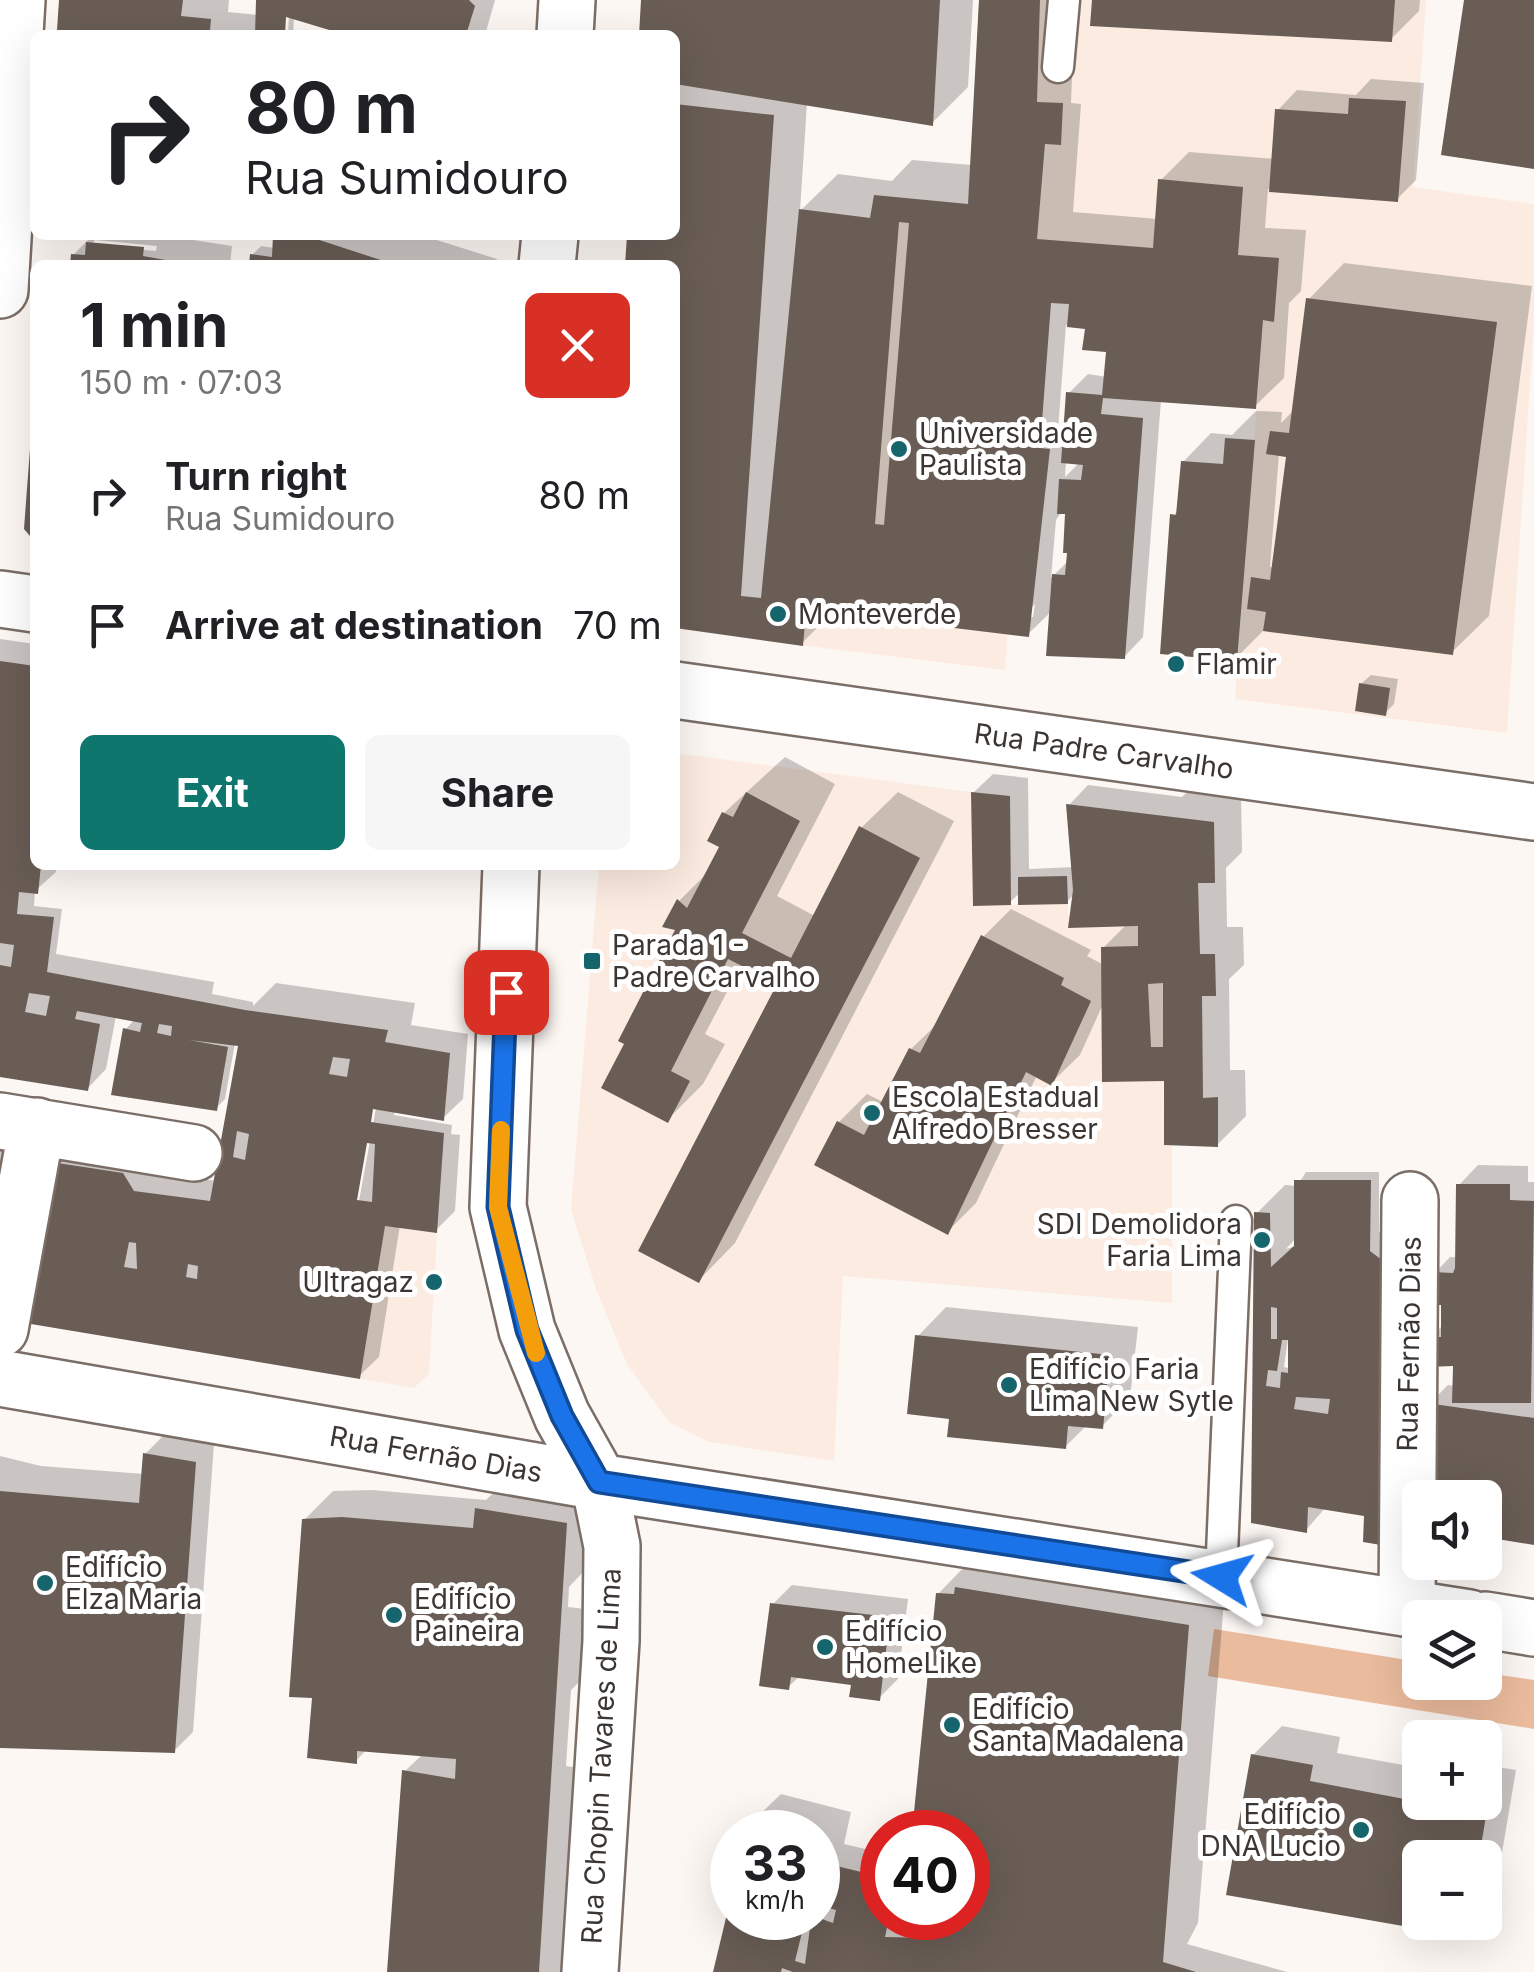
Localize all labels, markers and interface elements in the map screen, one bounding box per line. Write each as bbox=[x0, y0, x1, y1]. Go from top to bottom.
text: 80 m bbox=[245, 65, 418, 150]
icon: right bbox=[80, 70, 210, 200]
text: Rua Sumidouro bbox=[245, 150, 569, 205]
text: 1 min bbox=[80, 289, 228, 361]
button: close bbox=[525, 293, 630, 398]
text: 150 m · 07:03 bbox=[80, 363, 283, 402]
place label: Universidade Paulista bbox=[919, 416, 1093, 482]
marker: Universidade Paulista bbox=[888, 438, 910, 460]
text: Turn right bbox=[165, 453, 347, 499]
icon: right bbox=[80, 468, 135, 523]
text: 80 m bbox=[539, 472, 630, 518]
text: Rua Sumidouro bbox=[165, 499, 395, 538]
place label: Monteverde bbox=[798, 597, 956, 631]
icon: arrive bbox=[80, 598, 135, 653]
text: Arrive at destination bbox=[165, 602, 543, 648]
text: 70 m bbox=[573, 602, 662, 648]
marker: Monteverde bbox=[767, 603, 789, 625]
place label: Flamir bbox=[1196, 647, 1277, 681]
marker: Flamir bbox=[1165, 653, 1187, 675]
street label: Rua Padre Carvalho bbox=[972, 716, 1236, 786]
button: Exit bbox=[80, 735, 345, 850]
button: Share bbox=[365, 735, 630, 850]
place label: Parada 1 - Padre Carvalho bbox=[612, 928, 816, 994]
pin bbox=[464, 950, 549, 1035]
marker: Parada 1 - Padre Carvalho bbox=[581, 950, 603, 972]
icon: arrive bbox=[479, 965, 534, 1020]
place label: Escola Estadual Alfredo Bresser bbox=[892, 1080, 1100, 1146]
marker: Escola Estadual Alfredo Bresser bbox=[861, 1102, 883, 1124]
place label: SDI Demolidora Faria Lima bbox=[1037, 1207, 1242, 1273]
marker: SDI Demolidora Faria Lima bbox=[1251, 1229, 1273, 1251]
street label: Rua Fernão Dias bbox=[1390, 1236, 1428, 1452]
place label: Ultragaz bbox=[302, 1265, 414, 1299]
marker: Ultragaz bbox=[423, 1271, 445, 1293]
place label: Edifício Faria Lima New Sytle bbox=[1029, 1352, 1234, 1418]
marker: Edifício Faria Lima New Sytle bbox=[998, 1374, 1020, 1396]
street label: Rua Fernão Dias bbox=[327, 1419, 545, 1489]
map controls bbox=[1402, 1480, 1502, 1940]
button: sound bbox=[1402, 1480, 1502, 1580]
position arrow bbox=[1170, 1525, 1274, 1629]
place label: Edifício Elza Maria bbox=[65, 1550, 202, 1616]
street label: Rua Chopin Tavares de Lima bbox=[574, 1567, 628, 1945]
marker: Edifício Elza Maria bbox=[34, 1572, 56, 1594]
place label: Edifício Paineira bbox=[414, 1582, 520, 1648]
button: layers bbox=[1402, 1600, 1502, 1700]
marker: Edifício Paineira bbox=[383, 1604, 405, 1626]
place label: Edifício HomeLike bbox=[845, 1614, 977, 1680]
marker: Edifício HomeLike bbox=[814, 1636, 836, 1658]
place label: Edifício Santa Madalena bbox=[972, 1692, 1184, 1758]
marker: Edifício Santa Madalena bbox=[941, 1714, 963, 1736]
button: + bbox=[1402, 1720, 1502, 1820]
place label: Edifício DNA Lucio bbox=[1201, 1797, 1341, 1863]
speed limit sign: 40 bbox=[860, 1810, 990, 1940]
marker: Edifício DNA Lucio bbox=[1350, 1819, 1372, 1841]
text: 33 bbox=[743, 1833, 807, 1893]
button: − bbox=[1402, 1840, 1502, 1940]
text: km/h bbox=[745, 1885, 805, 1915]

